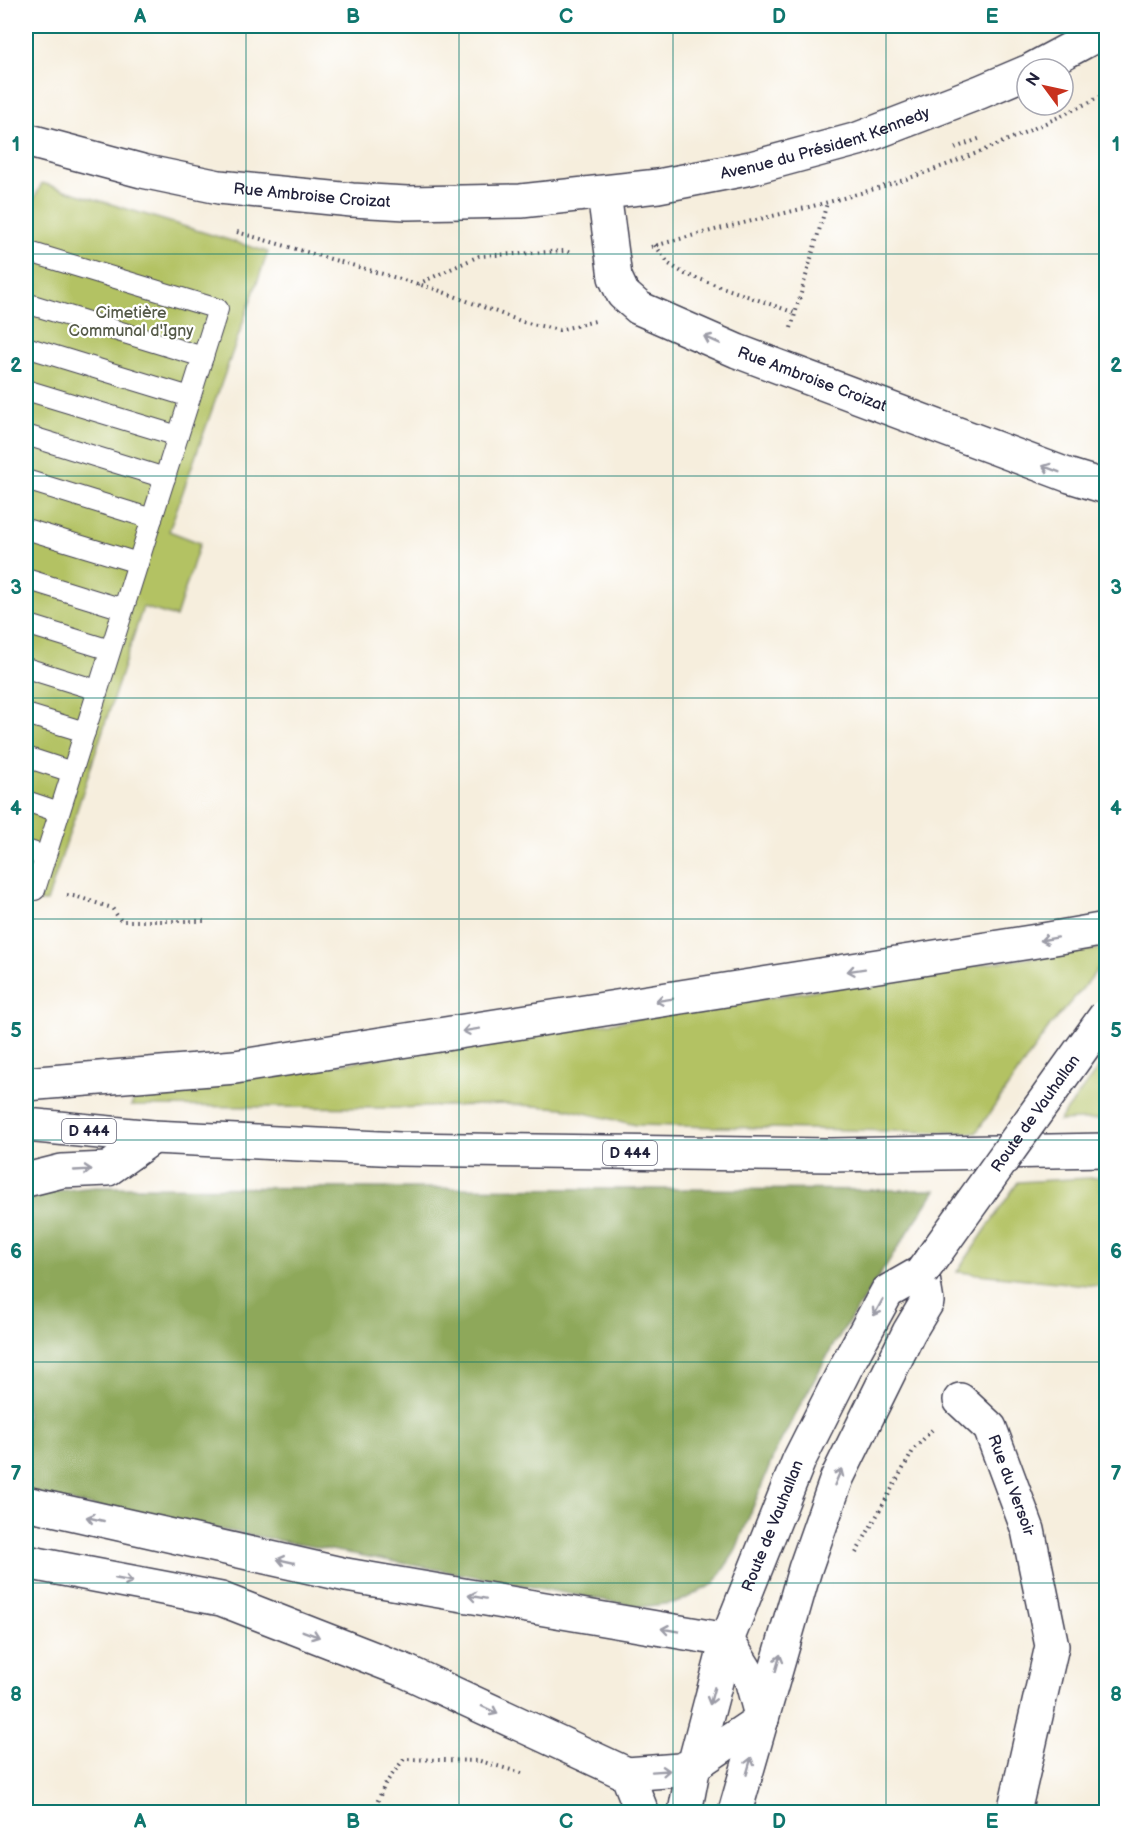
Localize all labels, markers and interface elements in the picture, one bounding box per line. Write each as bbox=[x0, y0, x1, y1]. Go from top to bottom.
text: A bbox=[133, 5, 147, 29]
text: B bbox=[346, 5, 360, 29]
text: C bbox=[559, 5, 573, 29]
text: D bbox=[772, 5, 786, 29]
text: E bbox=[986, 5, 999, 29]
north arrow bbox=[1015, 57, 1075, 117]
text: N bbox=[1022, 69, 1045, 90]
street label: Avenue du Président Kennedy bbox=[719, 102, 933, 183]
text: 1 bbox=[12, 133, 20, 157]
text: 1 bbox=[1112, 133, 1120, 157]
street label: Rue Ambroise Croizat bbox=[233, 179, 391, 212]
park label: Cimetière Communal d'Igny bbox=[69, 304, 194, 341]
one-way arrow bbox=[704, 334, 722, 346]
street label: Rue Ambroise Croizat bbox=[735, 343, 889, 416]
text: 2 bbox=[10, 354, 22, 378]
text: 2 bbox=[1110, 354, 1122, 378]
one-way arrow bbox=[1042, 463, 1061, 474]
text: 3 bbox=[10, 576, 22, 600]
text: 3 bbox=[1110, 576, 1122, 600]
text: 4 bbox=[10, 797, 22, 821]
text: 4 bbox=[1110, 797, 1122, 821]
one-way arrow bbox=[1040, 934, 1059, 945]
one-way arrow bbox=[847, 964, 867, 975]
one-way arrow bbox=[654, 994, 674, 1005]
text: 5 bbox=[10, 1019, 22, 1043]
text: 5 bbox=[1110, 1019, 1122, 1043]
one-way arrow bbox=[462, 1025, 481, 1036]
street label: Route de Vauhallan bbox=[987, 1051, 1084, 1176]
road number: D 444 bbox=[62, 1119, 116, 1143]
road number: D 444 bbox=[603, 1141, 657, 1165]
one-way arrow bbox=[72, 1164, 92, 1176]
text: 6 bbox=[10, 1240, 22, 1264]
text: 6 bbox=[1110, 1240, 1122, 1264]
one-way arrow bbox=[872, 1299, 884, 1316]
street label: Rue du Versoir bbox=[984, 1432, 1038, 1537]
street label: Route de Vauhallan bbox=[738, 1458, 807, 1594]
text: 7 bbox=[10, 1462, 22, 1486]
text: 7 bbox=[1110, 1462, 1122, 1486]
one-way arrow bbox=[833, 1469, 844, 1487]
one-way arrow bbox=[86, 1512, 105, 1524]
one-way arrow bbox=[277, 1555, 296, 1566]
one-way arrow bbox=[114, 1575, 134, 1586]
one-way arrow bbox=[468, 1591, 488, 1602]
one-way arrow bbox=[660, 1624, 680, 1635]
one-way arrow bbox=[301, 1629, 320, 1640]
one-way arrow bbox=[773, 1654, 784, 1673]
text: 8 bbox=[10, 1683, 22, 1707]
text: 8 bbox=[1110, 1683, 1122, 1707]
one-way arrow bbox=[706, 1686, 718, 1705]
one-way arrow bbox=[481, 1705, 499, 1717]
one-way arrow bbox=[744, 1757, 755, 1776]
one-way arrow bbox=[650, 1766, 670, 1777]
text: A bbox=[133, 1810, 147, 1834]
text: B bbox=[346, 1810, 360, 1834]
text: C bbox=[559, 1810, 573, 1834]
text: D bbox=[772, 1810, 786, 1834]
text: E bbox=[986, 1810, 999, 1834]

